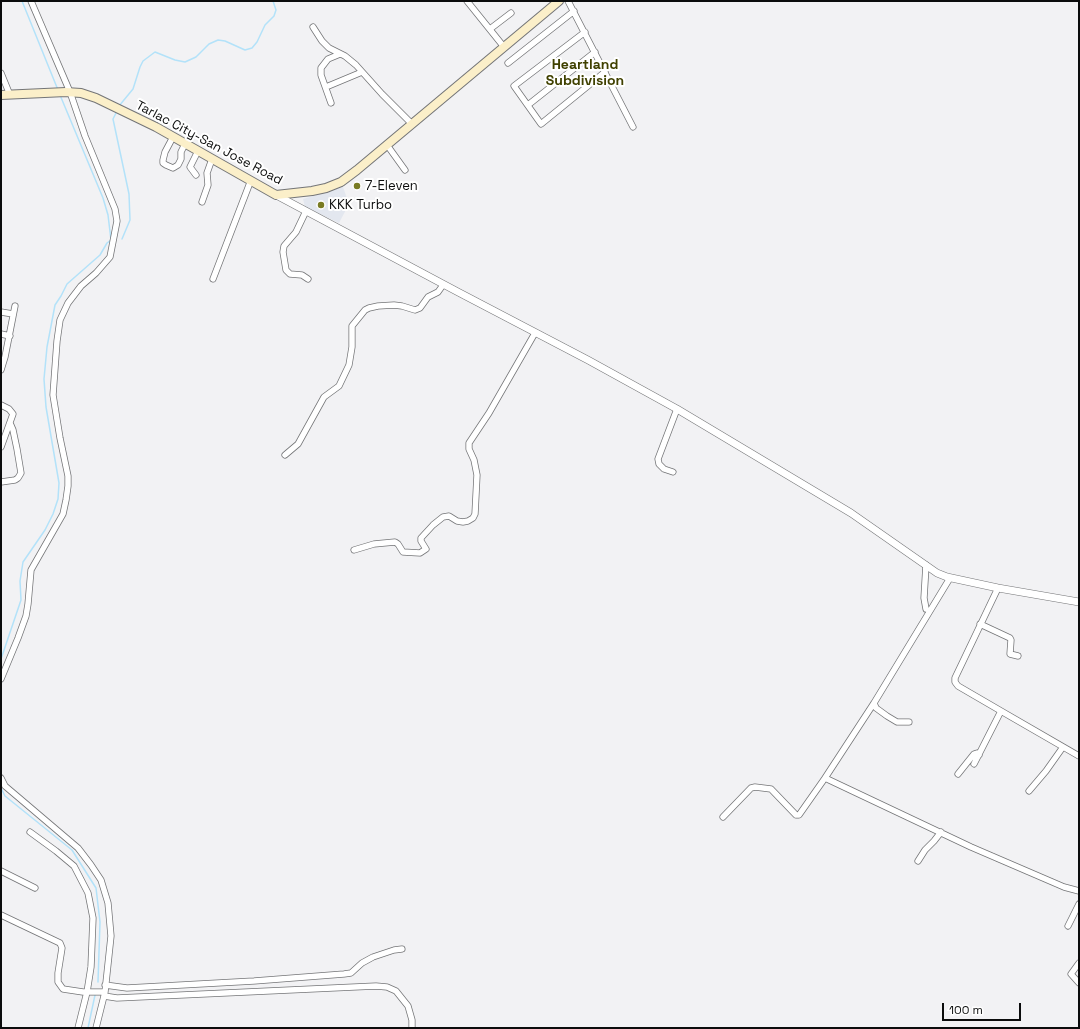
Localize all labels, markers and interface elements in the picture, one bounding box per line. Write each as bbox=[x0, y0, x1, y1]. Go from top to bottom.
district label: Heartland Subdivision bbox=[546, 57, 624, 90]
street label: Tarlac City-San Jose Road bbox=[133, 98, 285, 188]
place label: 7-Eleven bbox=[365, 178, 418, 194]
marker: 7-Eleven bbox=[352, 181, 362, 191]
place label: KKK Turbo bbox=[329, 197, 392, 213]
marker: KKK Turbo bbox=[316, 200, 326, 210]
scale bar bbox=[944, 995, 1023, 1021]
text: 100 m bbox=[949, 1002, 983, 1018]

